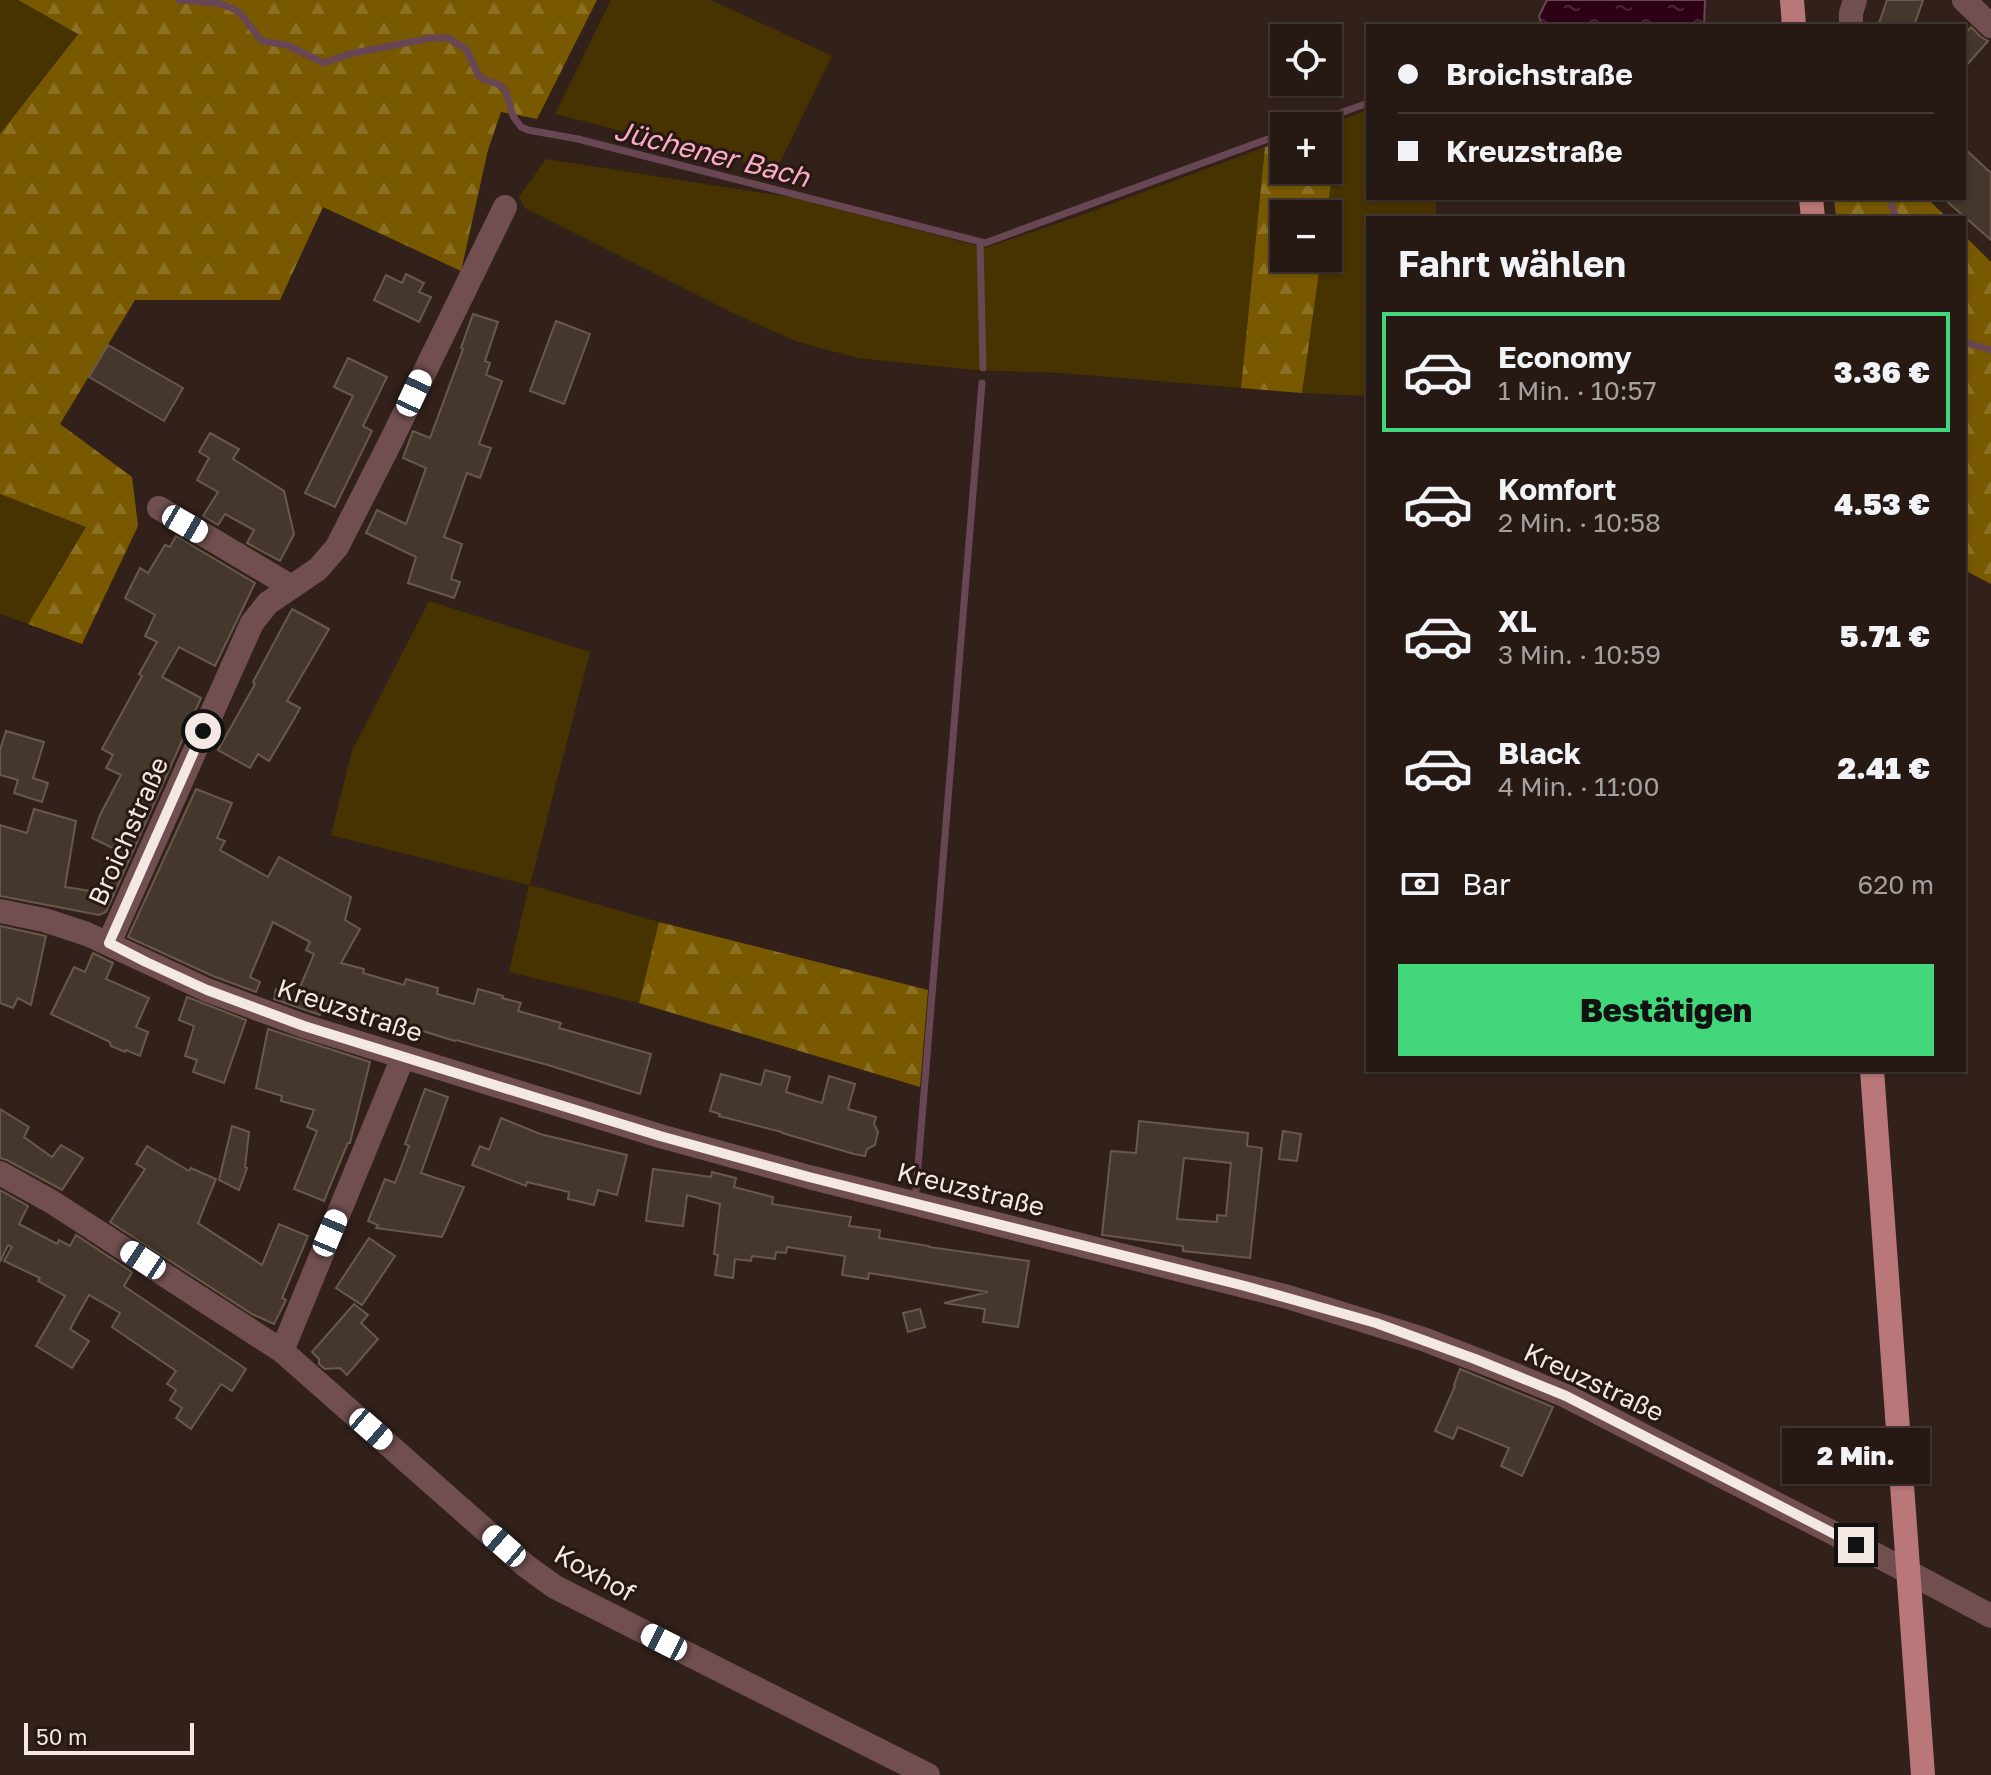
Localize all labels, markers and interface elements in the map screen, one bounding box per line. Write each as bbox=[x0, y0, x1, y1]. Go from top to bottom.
map controls bbox=[1270, 24, 1342, 272]
button: locate bbox=[1270, 24, 1342, 96]
text: Broichstraße bbox=[1446, 56, 1633, 92]
button: + bbox=[1270, 112, 1342, 184]
water label: Jüchener Bach bbox=[611, 113, 815, 194]
text: Kreuzstraße bbox=[1446, 133, 1623, 169]
button: − bbox=[1270, 200, 1342, 272]
text: Fahrt wählen bbox=[1398, 242, 1626, 285]
icon: car bbox=[1402, 336, 1474, 408]
text: Economy bbox=[1498, 339, 1632, 375]
text: 3.36 € bbox=[1834, 354, 1930, 390]
car bbox=[393, 366, 435, 420]
text: 1 Min. · 10:57 bbox=[1498, 375, 1656, 406]
icon: car bbox=[1402, 468, 1474, 540]
text: Komfort bbox=[1498, 471, 1617, 507]
text: 4.53 € bbox=[1834, 486, 1930, 522]
car bbox=[158, 502, 212, 546]
text: 2 Min. · 10:58 bbox=[1498, 507, 1661, 538]
icon: car bbox=[1402, 600, 1474, 672]
text: XL bbox=[1498, 603, 1537, 639]
text: 5.71 € bbox=[1840, 618, 1930, 654]
text: 3 Min. · 10:59 bbox=[1498, 639, 1661, 670]
route start bbox=[185, 713, 221, 749]
icon: car bbox=[1402, 732, 1474, 804]
text: Black bbox=[1498, 735, 1581, 771]
text: 2.41 € bbox=[1838, 750, 1930, 786]
street label: Broichstraße bbox=[82, 752, 174, 910]
text: 4 Min. · 11:00 bbox=[1498, 771, 1660, 802]
icon: cash bbox=[1398, 862, 1442, 906]
text: Bar bbox=[1462, 866, 1511, 902]
text: 620 m bbox=[1858, 869, 1934, 900]
button: Bestätigen bbox=[1398, 964, 1934, 1056]
street label: Kreuzstraße bbox=[273, 972, 427, 1048]
street label: Kreuzstraße bbox=[894, 1156, 1048, 1222]
car bbox=[310, 1206, 350, 1260]
car bbox=[116, 1237, 170, 1283]
street label: Kreuzstraße bbox=[1519, 1336, 1669, 1428]
car bbox=[345, 1404, 397, 1454]
callout: 2 Min. bbox=[1782, 1429, 1930, 1485]
text: 2 Min. bbox=[1817, 1440, 1895, 1471]
car bbox=[478, 1521, 530, 1571]
route end bbox=[1838, 1527, 1874, 1563]
street label: Koxhof bbox=[549, 1538, 641, 1608]
car bbox=[637, 1620, 691, 1664]
scale bar bbox=[24, 1719, 194, 1755]
text: 50 m bbox=[36, 1723, 87, 1750]

